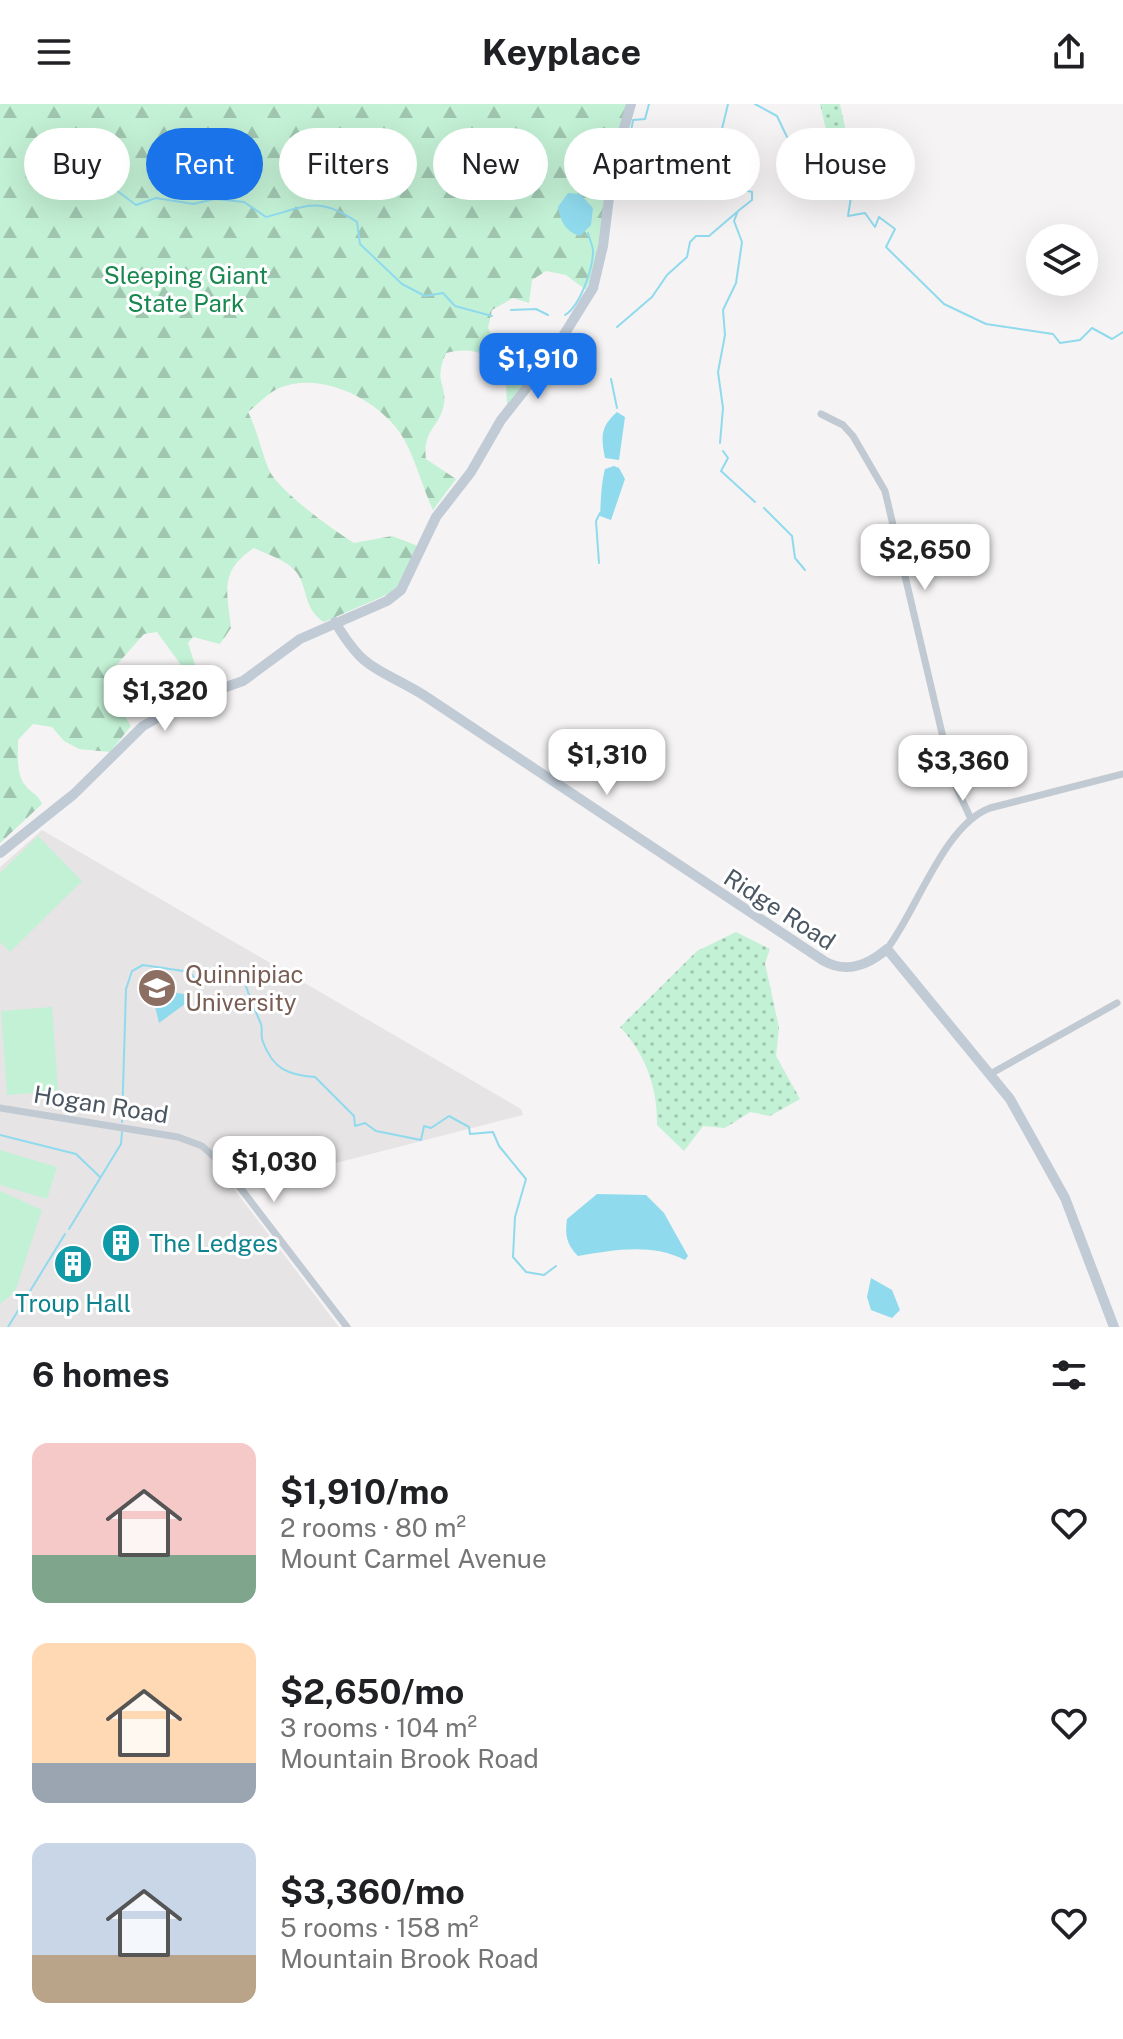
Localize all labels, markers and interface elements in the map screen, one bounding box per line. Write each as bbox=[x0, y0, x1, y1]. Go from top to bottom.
icon: menu bbox=[32, 30, 76, 74]
icon: share bbox=[1047, 30, 1091, 74]
text: Keyplace bbox=[482, 31, 641, 73]
chip: Buy bbox=[24, 128, 130, 200]
chip: Rent bbox=[146, 128, 263, 200]
chip: Filters bbox=[279, 128, 417, 200]
chip: New bbox=[433, 128, 548, 200]
chip: Apartment bbox=[564, 128, 760, 200]
chip: House bbox=[776, 128, 915, 200]
map controls bbox=[1026, 224, 1098, 296]
button: layers bbox=[1026, 224, 1098, 296]
park label: Sleeping Giant State Park bbox=[104, 261, 268, 317]
pin: $1,910 bbox=[473, 333, 603, 401]
text: $1,910 bbox=[497, 343, 579, 374]
pin: $2,650 bbox=[860, 524, 990, 592]
text: $2,650 bbox=[879, 534, 971, 565]
pin: $1,320 bbox=[100, 665, 230, 733]
text: $1,320 bbox=[122, 675, 208, 706]
pin: $1,310 bbox=[542, 729, 672, 797]
pin: $3,360 bbox=[898, 735, 1028, 803]
text: $1,310 bbox=[566, 739, 648, 770]
text: $3,360 bbox=[916, 745, 1010, 776]
street label: Ridge Road bbox=[719, 863, 841, 955]
place label: Quinnipiac University bbox=[185, 960, 303, 1016]
school or university icon: Quinnipiac University bbox=[136, 967, 178, 1009]
street label: Hogan Road bbox=[32, 1080, 170, 1128]
pin: $1,030 bbox=[209, 1136, 339, 1204]
text: $1,030 bbox=[231, 1146, 317, 1177]
building icon: The Ledges bbox=[100, 1222, 142, 1264]
place label: The Ledges bbox=[149, 1229, 278, 1257]
building icon: Troup Hall bbox=[52, 1243, 94, 1285]
place label: Troup Hall bbox=[15, 1289, 131, 1317]
icon: filters bbox=[1047, 1353, 1091, 1397]
text: 6 homes bbox=[32, 1355, 170, 1395]
text: $1,910/mo bbox=[280, 1472, 449, 1512]
icon: home bbox=[96, 1475, 192, 1571]
icon: heart bbox=[1047, 1501, 1091, 1545]
text: 2 rooms · 80 m² bbox=[280, 1512, 466, 1543]
text: Mount Carmel Avenue bbox=[280, 1543, 547, 1574]
text: $2,650/mo bbox=[280, 1672, 464, 1712]
icon: home bbox=[96, 1675, 192, 1771]
icon: heart bbox=[1047, 1701, 1091, 1745]
text: 3 rooms · 104 m² bbox=[280, 1712, 477, 1743]
text: Mountain Brook Road bbox=[280, 1743, 539, 1774]
text: $3,360/mo bbox=[280, 1872, 465, 1912]
icon: home bbox=[96, 1875, 192, 1971]
icon: heart bbox=[1047, 1901, 1091, 1945]
text: 5 rooms · 158 m² bbox=[280, 1912, 479, 1943]
text: Mountain Brook Road bbox=[280, 1943, 539, 1974]

